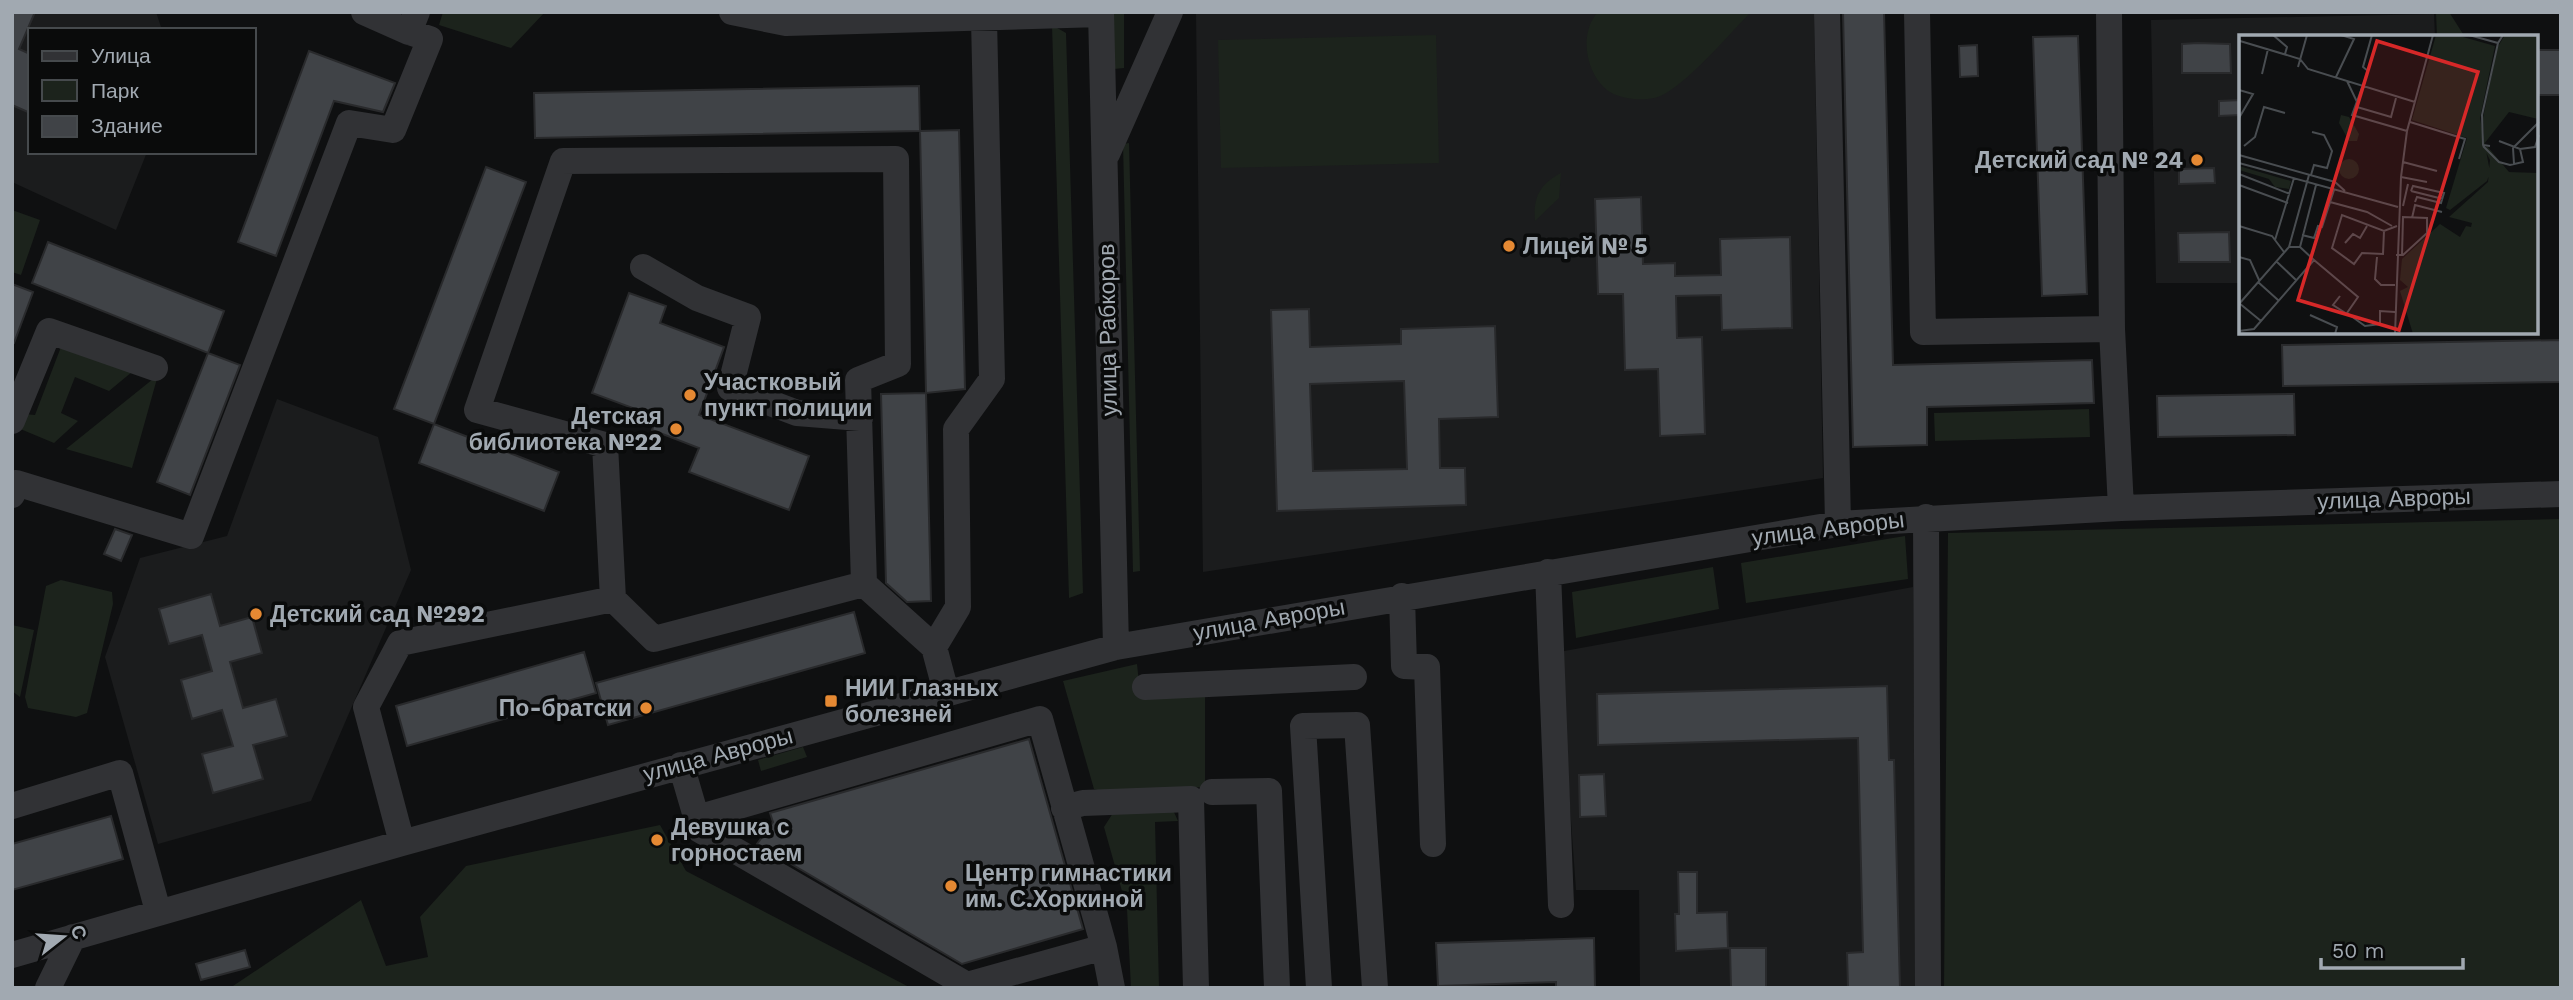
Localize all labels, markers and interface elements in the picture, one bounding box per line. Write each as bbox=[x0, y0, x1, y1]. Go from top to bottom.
legend bbox=[28, 28, 256, 154]
inset map bbox=[2239, 35, 2538, 334]
text: Улица bbox=[91, 43, 151, 68]
text: Парк bbox=[91, 78, 139, 103]
text: Здание bbox=[91, 113, 163, 138]
place label: Детский сад № 24 bbox=[1975, 147, 2183, 174]
marker: Детский сад № 24 bbox=[2189, 152, 2205, 168]
place label: Лицей № 5 bbox=[1523, 233, 1648, 260]
marker: Лицей № 5 bbox=[1501, 238, 1517, 254]
street label: улица Рабкоров bbox=[1093, 244, 1123, 416]
place label: Участковый пункт полиции bbox=[704, 369, 872, 422]
marker: Участковый пункт полиции bbox=[682, 387, 698, 403]
place label: Детская библиотека №22 bbox=[469, 403, 662, 456]
marker: Детская библиотека №22 bbox=[668, 421, 684, 437]
street label: улица Авроры bbox=[2317, 483, 2471, 515]
street label: улица Авроры bbox=[1750, 506, 1906, 552]
street label: улица Авроры bbox=[1191, 593, 1347, 647]
place label: Детский сад №292 bbox=[270, 601, 485, 628]
marker: Детский сад №292 bbox=[248, 606, 264, 622]
place label: НИИ Глазных болезней bbox=[845, 675, 999, 728]
marker: НИИ Глазных болезней bbox=[823, 693, 839, 709]
place label: По-братски bbox=[499, 695, 632, 722]
marker: По-братски bbox=[638, 700, 654, 716]
street label: улица Авроры bbox=[640, 722, 796, 788]
place label: Девушка с горностаем bbox=[671, 814, 802, 867]
marker: Девушка с горностаем bbox=[649, 832, 665, 848]
place label: Центр гимнастики им. С.Хоркиной bbox=[965, 860, 1172, 913]
marker: Центр гимнастики им. С.Хоркиной bbox=[943, 878, 959, 894]
north arrow bbox=[28, 902, 98, 972]
text: С bbox=[66, 922, 92, 942]
scale bar bbox=[2321, 926, 2463, 970]
text: 50 m bbox=[2332, 938, 2384, 963]

